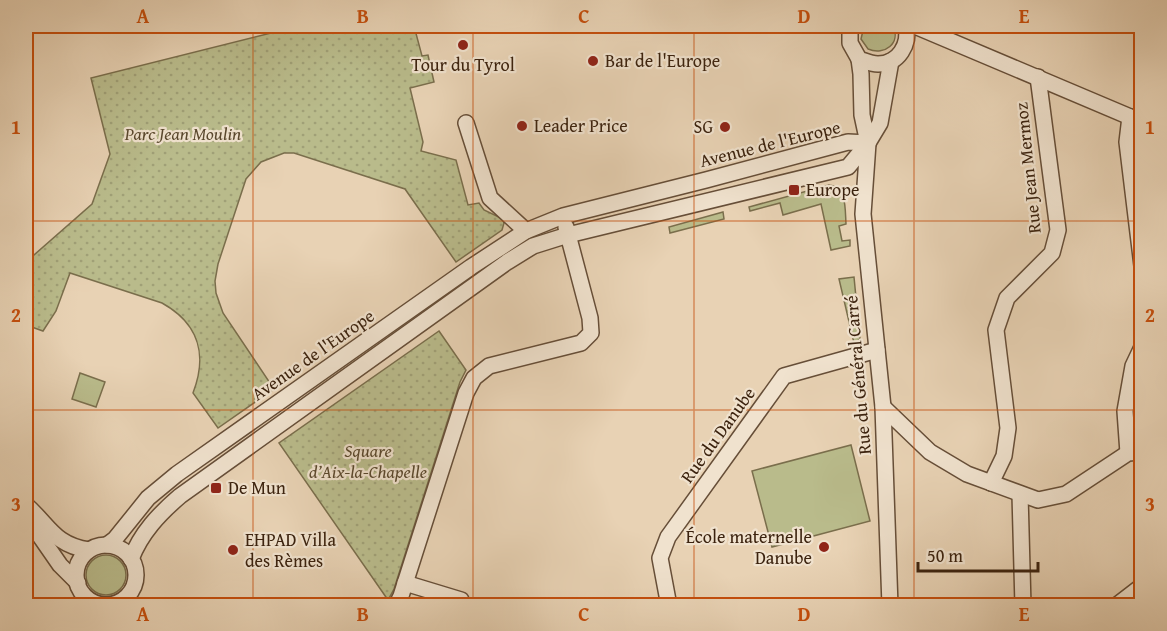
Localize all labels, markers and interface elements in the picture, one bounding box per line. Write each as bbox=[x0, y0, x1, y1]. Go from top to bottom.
text: A bbox=[137, 1, 150, 30]
text: B bbox=[357, 1, 369, 30]
text: C bbox=[578, 1, 590, 30]
text: D bbox=[797, 1, 811, 30]
text: E bbox=[1019, 1, 1030, 30]
marker: Tour du Tyrol bbox=[456, 38, 470, 52]
place label: Bar de l'Europe bbox=[605, 47, 720, 74]
place label: Tour du Tyrol bbox=[411, 51, 515, 78]
marker: Bar de l'Europe bbox=[586, 54, 600, 68]
street label: Rue Jean Mermoz bbox=[1007, 101, 1048, 235]
text: 1 bbox=[11, 112, 21, 141]
place label: Leader Price bbox=[534, 112, 628, 139]
text: 1 bbox=[1145, 112, 1155, 141]
place label: SG bbox=[694, 113, 713, 140]
street label: Avenue de l'Europe bbox=[697, 113, 843, 174]
marker: Leader Price bbox=[515, 119, 529, 133]
park label: Parc Jean Moulin bbox=[124, 120, 241, 147]
marker: SG bbox=[718, 120, 732, 134]
place label: Europe bbox=[806, 176, 859, 203]
marker: Europe bbox=[787, 183, 801, 197]
street label: Rue du Général Carré bbox=[837, 294, 878, 456]
text: 2 bbox=[11, 300, 21, 329]
text: 2 bbox=[1145, 300, 1155, 329]
street label: Avenue de l'Europe bbox=[246, 302, 380, 407]
street label: Rue du Danube bbox=[674, 381, 762, 488]
park label: Square d’Aix-la-Chapelle bbox=[309, 437, 427, 485]
place label: De Mun bbox=[228, 474, 286, 501]
marker: De Mun bbox=[209, 481, 223, 495]
text: 3 bbox=[11, 489, 21, 518]
text: 3 bbox=[1145, 489, 1155, 518]
place label: École maternelle Danube bbox=[686, 523, 812, 571]
place label: EHPAD Villa des Rèmes bbox=[245, 526, 336, 574]
scale bar bbox=[918, 535, 1038, 573]
marker: École maternelle Danube bbox=[817, 540, 831, 554]
text: 50 m bbox=[927, 542, 963, 569]
marker: EHPAD Villa des Rèmes bbox=[226, 543, 240, 557]
text: A bbox=[137, 599, 150, 628]
text: B bbox=[357, 599, 369, 628]
text: C bbox=[578, 599, 590, 628]
text: D bbox=[797, 599, 811, 628]
text: E bbox=[1019, 599, 1030, 628]

